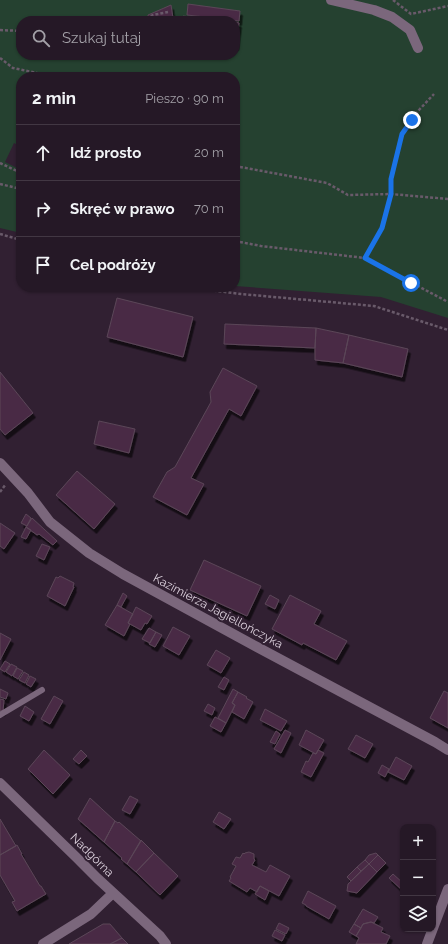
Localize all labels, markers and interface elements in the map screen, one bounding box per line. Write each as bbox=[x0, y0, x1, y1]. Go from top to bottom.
search box bbox=[16, 16, 240, 60]
icon: search bbox=[30, 27, 52, 49]
text: Szukaj tutaj bbox=[62, 29, 141, 47]
text: 2 min bbox=[32, 88, 76, 108]
text: Pieszo · 90 m bbox=[145, 91, 224, 106]
route end bbox=[403, 111, 421, 129]
icon: ahead bbox=[32, 142, 54, 164]
text: Idź prosto bbox=[70, 144, 141, 162]
text: 20 m bbox=[194, 145, 224, 160]
icon: right bbox=[32, 198, 54, 220]
text: Skręć w prawo bbox=[70, 200, 175, 218]
text: 70 m bbox=[194, 201, 224, 216]
icon: arrive bbox=[32, 254, 54, 276]
text: Cel podróży bbox=[70, 256, 156, 274]
route start bbox=[402, 274, 420, 292]
street label: Kazimierza Jagiellończyka bbox=[151, 571, 285, 651]
map controls bbox=[400, 824, 436, 932]
button: + bbox=[400, 824, 436, 860]
street label: Nadgórna bbox=[67, 830, 117, 880]
button: − bbox=[400, 860, 436, 896]
button: layers bbox=[400, 896, 436, 932]

